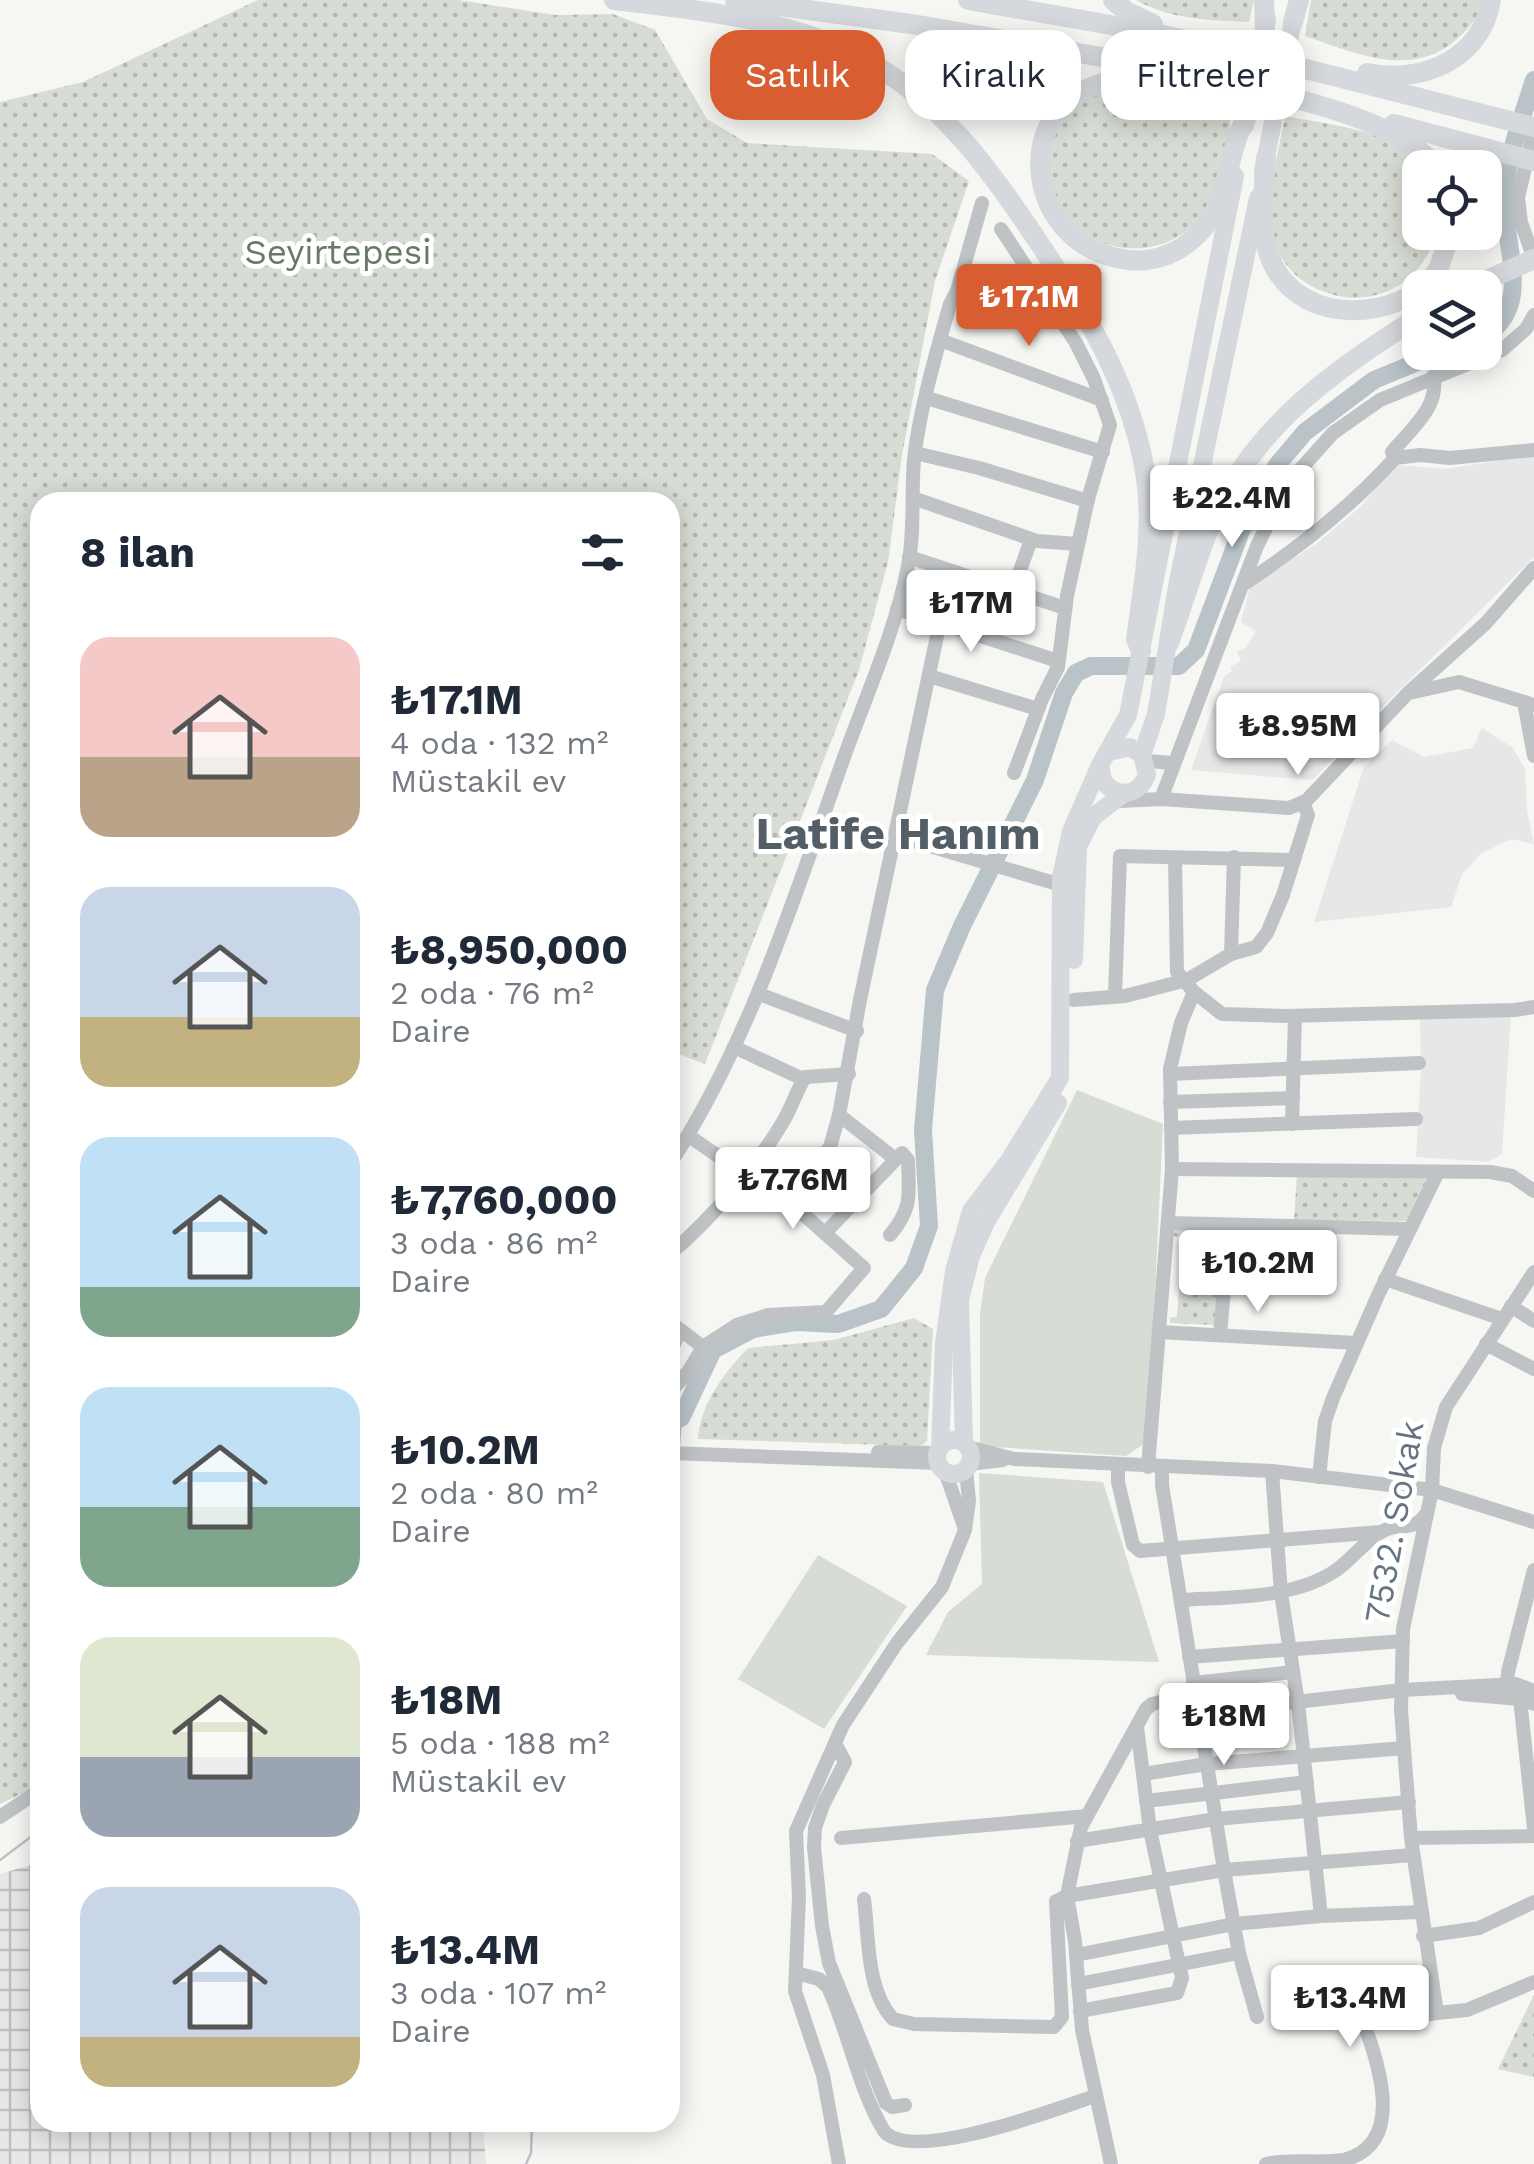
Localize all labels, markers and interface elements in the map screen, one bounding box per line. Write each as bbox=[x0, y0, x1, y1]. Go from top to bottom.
chip: Satılık bbox=[710, 30, 885, 120]
chip: Kiralık bbox=[905, 30, 1081, 120]
chip: Filtreler bbox=[1101, 30, 1305, 120]
map controls bbox=[1402, 150, 1502, 370]
button: locate bbox=[1402, 150, 1502, 250]
park label: Seyirtepesi bbox=[244, 231, 432, 273]
pin: ₺17.1M bbox=[948, 264, 1110, 349]
button: layers bbox=[1402, 270, 1502, 370]
text: ₺17.1M bbox=[978, 277, 1080, 315]
pin: ₺22.4M bbox=[1151, 465, 1313, 550]
text: ₺22.4M bbox=[1172, 478, 1292, 516]
icon: filters bbox=[575, 525, 630, 580]
text: 8 ilan bbox=[80, 528, 195, 577]
pin: ₺17M bbox=[912, 570, 1030, 655]
text: ₺17M bbox=[928, 583, 1014, 621]
text: ₺17.1M bbox=[390, 675, 523, 724]
icon: home bbox=[160, 677, 280, 797]
pin: ₺8.95M bbox=[1217, 693, 1379, 778]
text: ₺8.95M bbox=[1238, 706, 1358, 744]
text: 4 oda · 132 m² bbox=[390, 724, 608, 762]
text: Müstakil ev bbox=[390, 762, 566, 800]
district label: Latife Hanım bbox=[755, 807, 1041, 860]
text: ₺8,950,000 bbox=[390, 925, 628, 974]
icon: home bbox=[160, 927, 280, 1047]
text: 2 oda · 76 m² bbox=[390, 974, 594, 1012]
text: Daire bbox=[390, 1012, 471, 1050]
pin: ₺7.76M bbox=[712, 1147, 874, 1232]
text: ₺7.76M bbox=[737, 1160, 849, 1198]
text: ₺7,760,000 bbox=[390, 1175, 618, 1224]
icon: home bbox=[160, 1177, 280, 1297]
text: 3 oda · 86 m² bbox=[390, 1224, 598, 1262]
pin: ₺10.2M bbox=[1177, 1230, 1339, 1315]
text: ₺10.2M bbox=[1201, 1243, 1315, 1281]
text: Daire bbox=[390, 1262, 471, 1300]
street label: 7532. Sokak bbox=[1356, 1417, 1432, 1626]
text: ₺10.2M bbox=[390, 1425, 540, 1474]
icon: home bbox=[160, 1427, 280, 1547]
text: 2 oda · 80 m² bbox=[390, 1474, 598, 1512]
text: Daire bbox=[390, 1512, 471, 1550]
text: ₺18M bbox=[390, 1675, 502, 1724]
icon: home bbox=[160, 1677, 280, 1797]
pin: ₺18M bbox=[1165, 1683, 1283, 1768]
text: ₺18M bbox=[1181, 1696, 1267, 1734]
text: 5 oda · 188 m² bbox=[390, 1724, 610, 1762]
text: Müstakil ev bbox=[390, 1762, 566, 1800]
text: ₺13.4M bbox=[390, 1925, 540, 1974]
icon: home bbox=[160, 1927, 280, 2047]
pin: ₺13.4M bbox=[1269, 1965, 1431, 2050]
text: 3 oda · 107 m² bbox=[390, 1974, 606, 2012]
text: ₺13.4M bbox=[1293, 1978, 1407, 2016]
text: Daire bbox=[390, 2012, 471, 2050]

